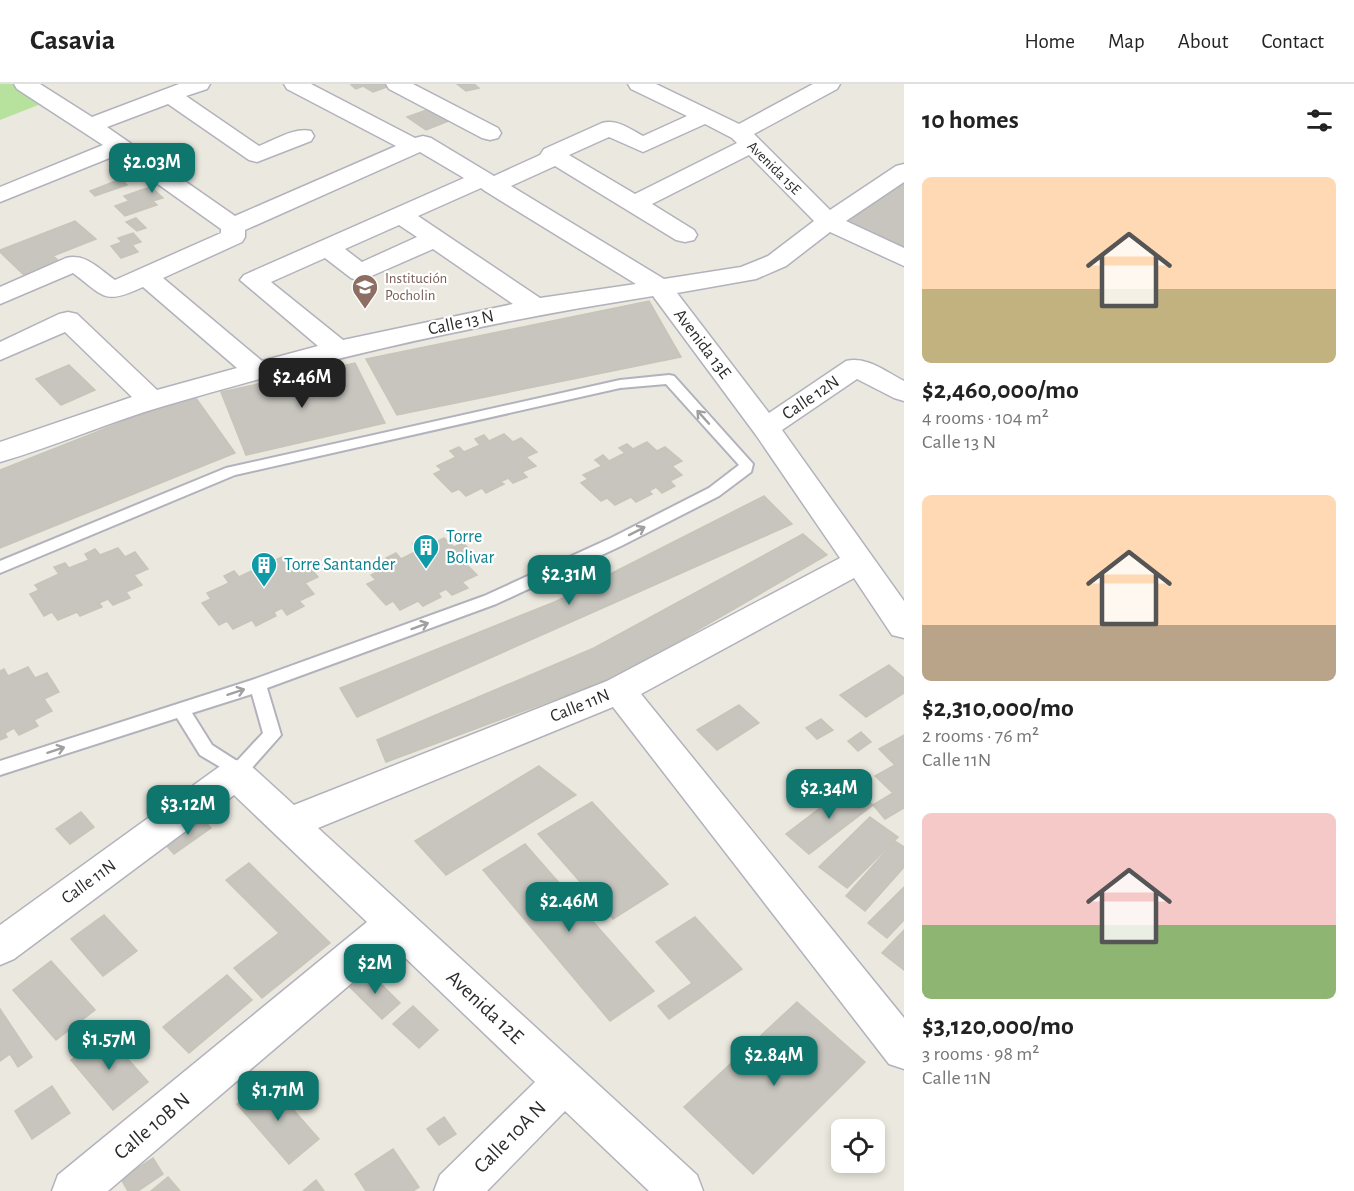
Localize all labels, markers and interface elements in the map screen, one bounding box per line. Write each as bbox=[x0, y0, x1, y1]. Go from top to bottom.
text: Casavia bbox=[30, 27, 115, 55]
text: Home bbox=[1024, 31, 1075, 52]
text: Map bbox=[1108, 31, 1145, 52]
text: About bbox=[1178, 31, 1228, 52]
text: Contact bbox=[1261, 31, 1324, 52]
icon: filters bbox=[1303, 104, 1336, 137]
text: 10 homes bbox=[922, 107, 1019, 133]
street label: Avenida 15E bbox=[744, 138, 804, 198]
pin: $2.03M bbox=[103, 143, 201, 194]
text: $2.03M bbox=[123, 152, 181, 172]
icon: home bbox=[1075, 216, 1183, 324]
place label: Institución Pocholin bbox=[385, 271, 447, 303]
school or university icon: Institución Pocholin bbox=[350, 272, 380, 310]
street label: Avenida 13E bbox=[670, 306, 734, 383]
street label: Calle 13 N bbox=[426, 307, 496, 339]
pin: $2.46M bbox=[253, 358, 351, 409]
text: $2.46M bbox=[273, 367, 331, 387]
street label: Calle 12N bbox=[779, 373, 843, 423]
text: $2,460,000/mo bbox=[922, 377, 1079, 403]
text: 4 rooms · 104 m² bbox=[922, 408, 1049, 428]
one-way arrow bbox=[696, 409, 710, 424]
text: Calle 13 N bbox=[922, 432, 996, 452]
one-way arrow bbox=[627, 525, 645, 537]
place label: Torre Bolivar bbox=[446, 528, 495, 567]
building icon: Torre Bolivar bbox=[411, 532, 441, 570]
icon: home bbox=[1075, 534, 1183, 642]
building icon: Torre Santander bbox=[249, 550, 279, 588]
pin: $2.31M bbox=[520, 555, 618, 606]
place label: Torre Santander bbox=[284, 556, 396, 574]
text: $2.31M bbox=[542, 564, 596, 584]
one-way arrow bbox=[410, 619, 428, 630]
one-way arrow bbox=[226, 686, 245, 697]
street label: Calle 11N bbox=[548, 686, 612, 726]
text: $2,310,000/mo bbox=[922, 695, 1074, 721]
text: 2 rooms · 76 m² bbox=[922, 726, 1039, 746]
one-way arrow bbox=[46, 744, 65, 755]
text: Calle 11N bbox=[922, 750, 991, 770]
pin: $2.34M bbox=[780, 769, 878, 820]
text: $2.34M bbox=[800, 778, 858, 798]
pin: $3.12M bbox=[139, 785, 237, 836]
text: $3.12M bbox=[161, 794, 215, 814]
icon: home bbox=[1075, 852, 1183, 960]
street label: Calle 11N bbox=[58, 856, 120, 908]
pin: $2.46M bbox=[520, 882, 618, 933]
text: $2.46M bbox=[540, 891, 598, 911]
pin: $2M bbox=[346, 944, 404, 995]
text: $2M bbox=[358, 953, 392, 973]
street label: Avenida 12E bbox=[442, 966, 528, 1048]
text: $3,120,000/mo bbox=[922, 1013, 1074, 1039]
pin: $1.57M bbox=[60, 1020, 158, 1071]
text: $1.57M bbox=[82, 1029, 136, 1049]
pin: $2.84M bbox=[725, 1036, 823, 1087]
text: 3 rooms · 98 m² bbox=[922, 1044, 1039, 1064]
text: $2.84M bbox=[745, 1045, 803, 1065]
text: Calle 11N bbox=[922, 1068, 991, 1088]
pin: $1.71M bbox=[229, 1071, 327, 1122]
text: $1.71M bbox=[252, 1080, 304, 1100]
street label: Calle 10B N bbox=[110, 1089, 194, 1163]
street label: Calle 10A N bbox=[470, 1097, 550, 1177]
map controls bbox=[831, 1119, 885, 1173]
button: locate bbox=[831, 1119, 885, 1173]

